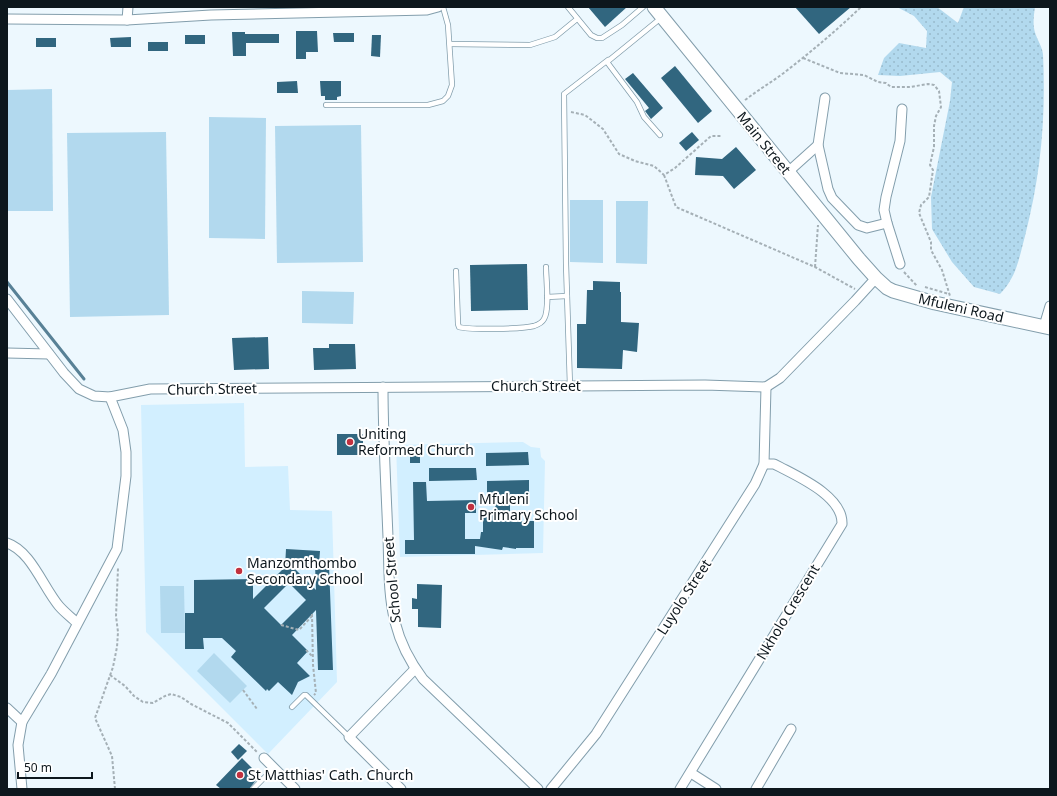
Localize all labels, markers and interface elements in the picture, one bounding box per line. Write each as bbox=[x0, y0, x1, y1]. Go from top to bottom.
street label: Main Street bbox=[733, 107, 796, 178]
street label: Mfuleni Road bbox=[916, 288, 1006, 327]
street label: Church Street bbox=[491, 376, 581, 395]
street label: Church Street bbox=[167, 378, 257, 399]
place label: Uniting Reformed Church bbox=[358, 424, 474, 459]
marker: Uniting Reformed Church bbox=[345, 437, 355, 447]
place label: Mfuleni Primary School bbox=[479, 489, 578, 524]
marker: Mfuleni Primary School bbox=[466, 502, 476, 512]
street label: School Street bbox=[378, 536, 405, 624]
place label: Manzomthombo Secondary School bbox=[247, 553, 363, 588]
street label: Luyolo Street bbox=[652, 555, 715, 638]
street label: Nkholo Crescent bbox=[752, 560, 824, 663]
marker: Manzomthombo Secondary School bbox=[234, 566, 244, 576]
scale bar bbox=[18, 754, 92, 780]
text: 50 m bbox=[24, 759, 52, 776]
place label: St Matthias' Cath. Church bbox=[248, 765, 413, 784]
marker: St Matthias' Cath. Church bbox=[235, 770, 245, 780]

